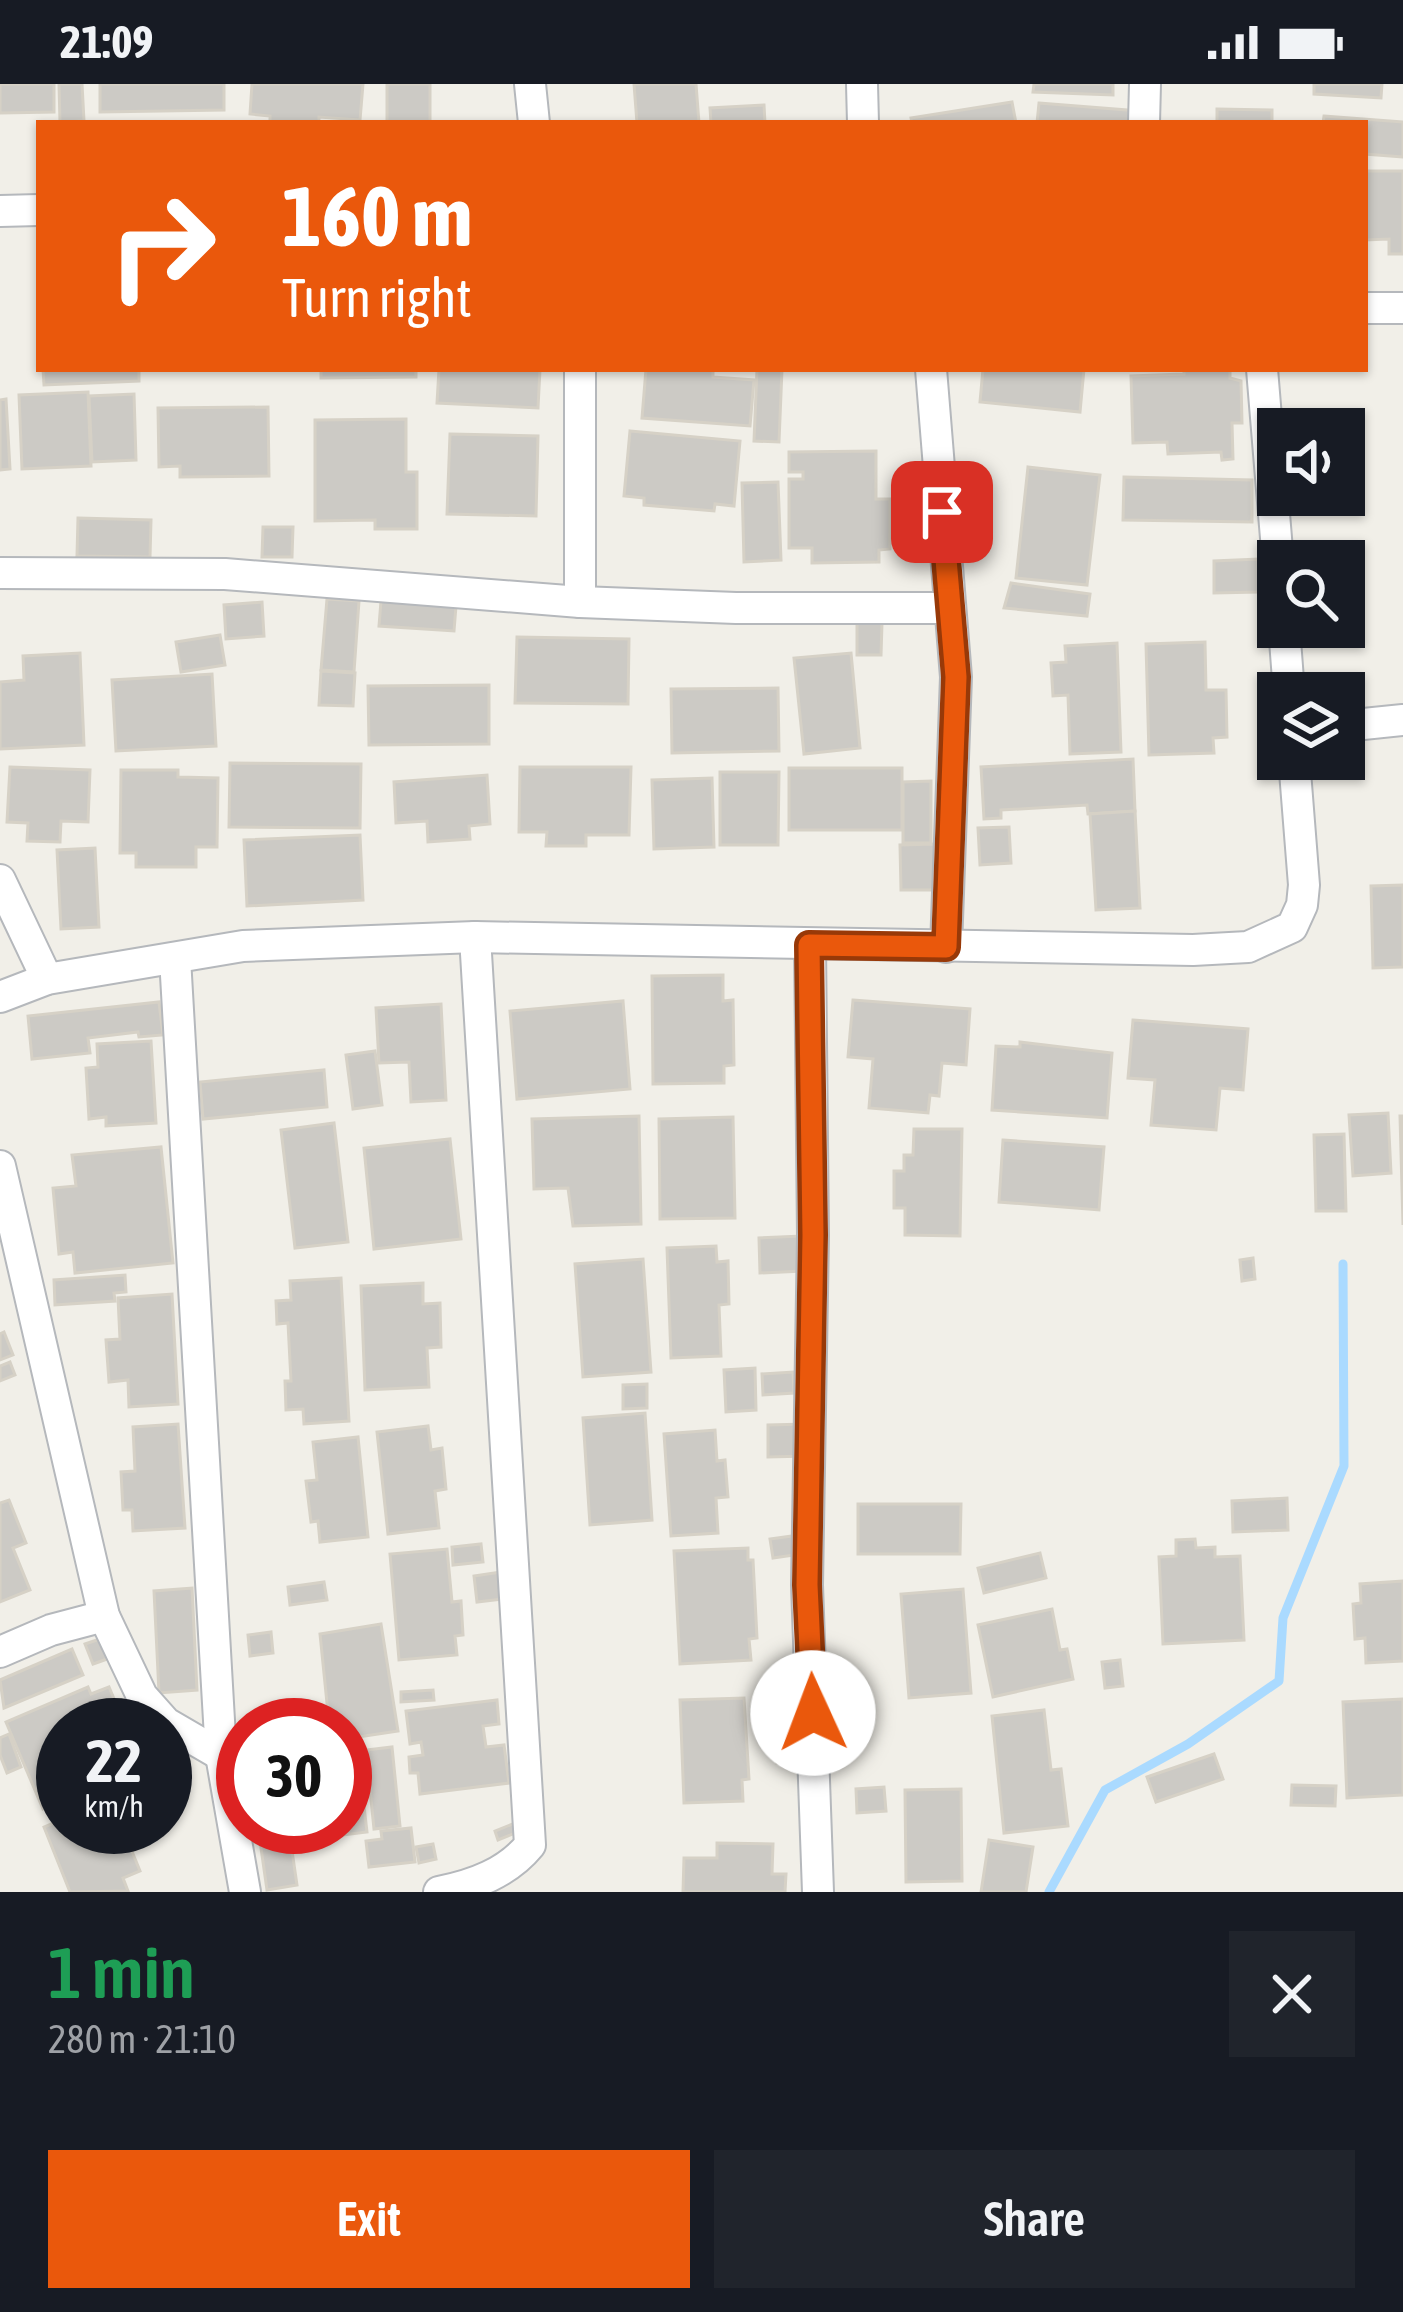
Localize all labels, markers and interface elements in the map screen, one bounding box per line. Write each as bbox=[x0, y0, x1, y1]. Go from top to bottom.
text: 21:09 bbox=[60, 16, 154, 68]
icon: right bbox=[84, 168, 240, 324]
text: 160 m bbox=[282, 168, 472, 264]
text: Turn right bbox=[282, 267, 472, 328]
map controls bbox=[1257, 408, 1365, 780]
button: sound bbox=[1257, 408, 1365, 516]
pin bbox=[891, 461, 993, 563]
icon: arrive bbox=[909, 479, 975, 545]
button: search bbox=[1257, 540, 1365, 648]
button: layers bbox=[1257, 672, 1365, 780]
position arrow bbox=[750, 1650, 876, 1776]
speed limit sign: 30 bbox=[216, 1698, 372, 1854]
text: 22 bbox=[86, 1726, 142, 1795]
text: km/h bbox=[84, 1789, 144, 1823]
text: 1 min bbox=[48, 1931, 195, 2013]
button: close bbox=[1229, 1931, 1355, 2057]
text: 280 m · 21:10 bbox=[48, 2017, 236, 2061]
button: Exit bbox=[48, 2150, 690, 2288]
button: Share bbox=[714, 2150, 1355, 2288]

